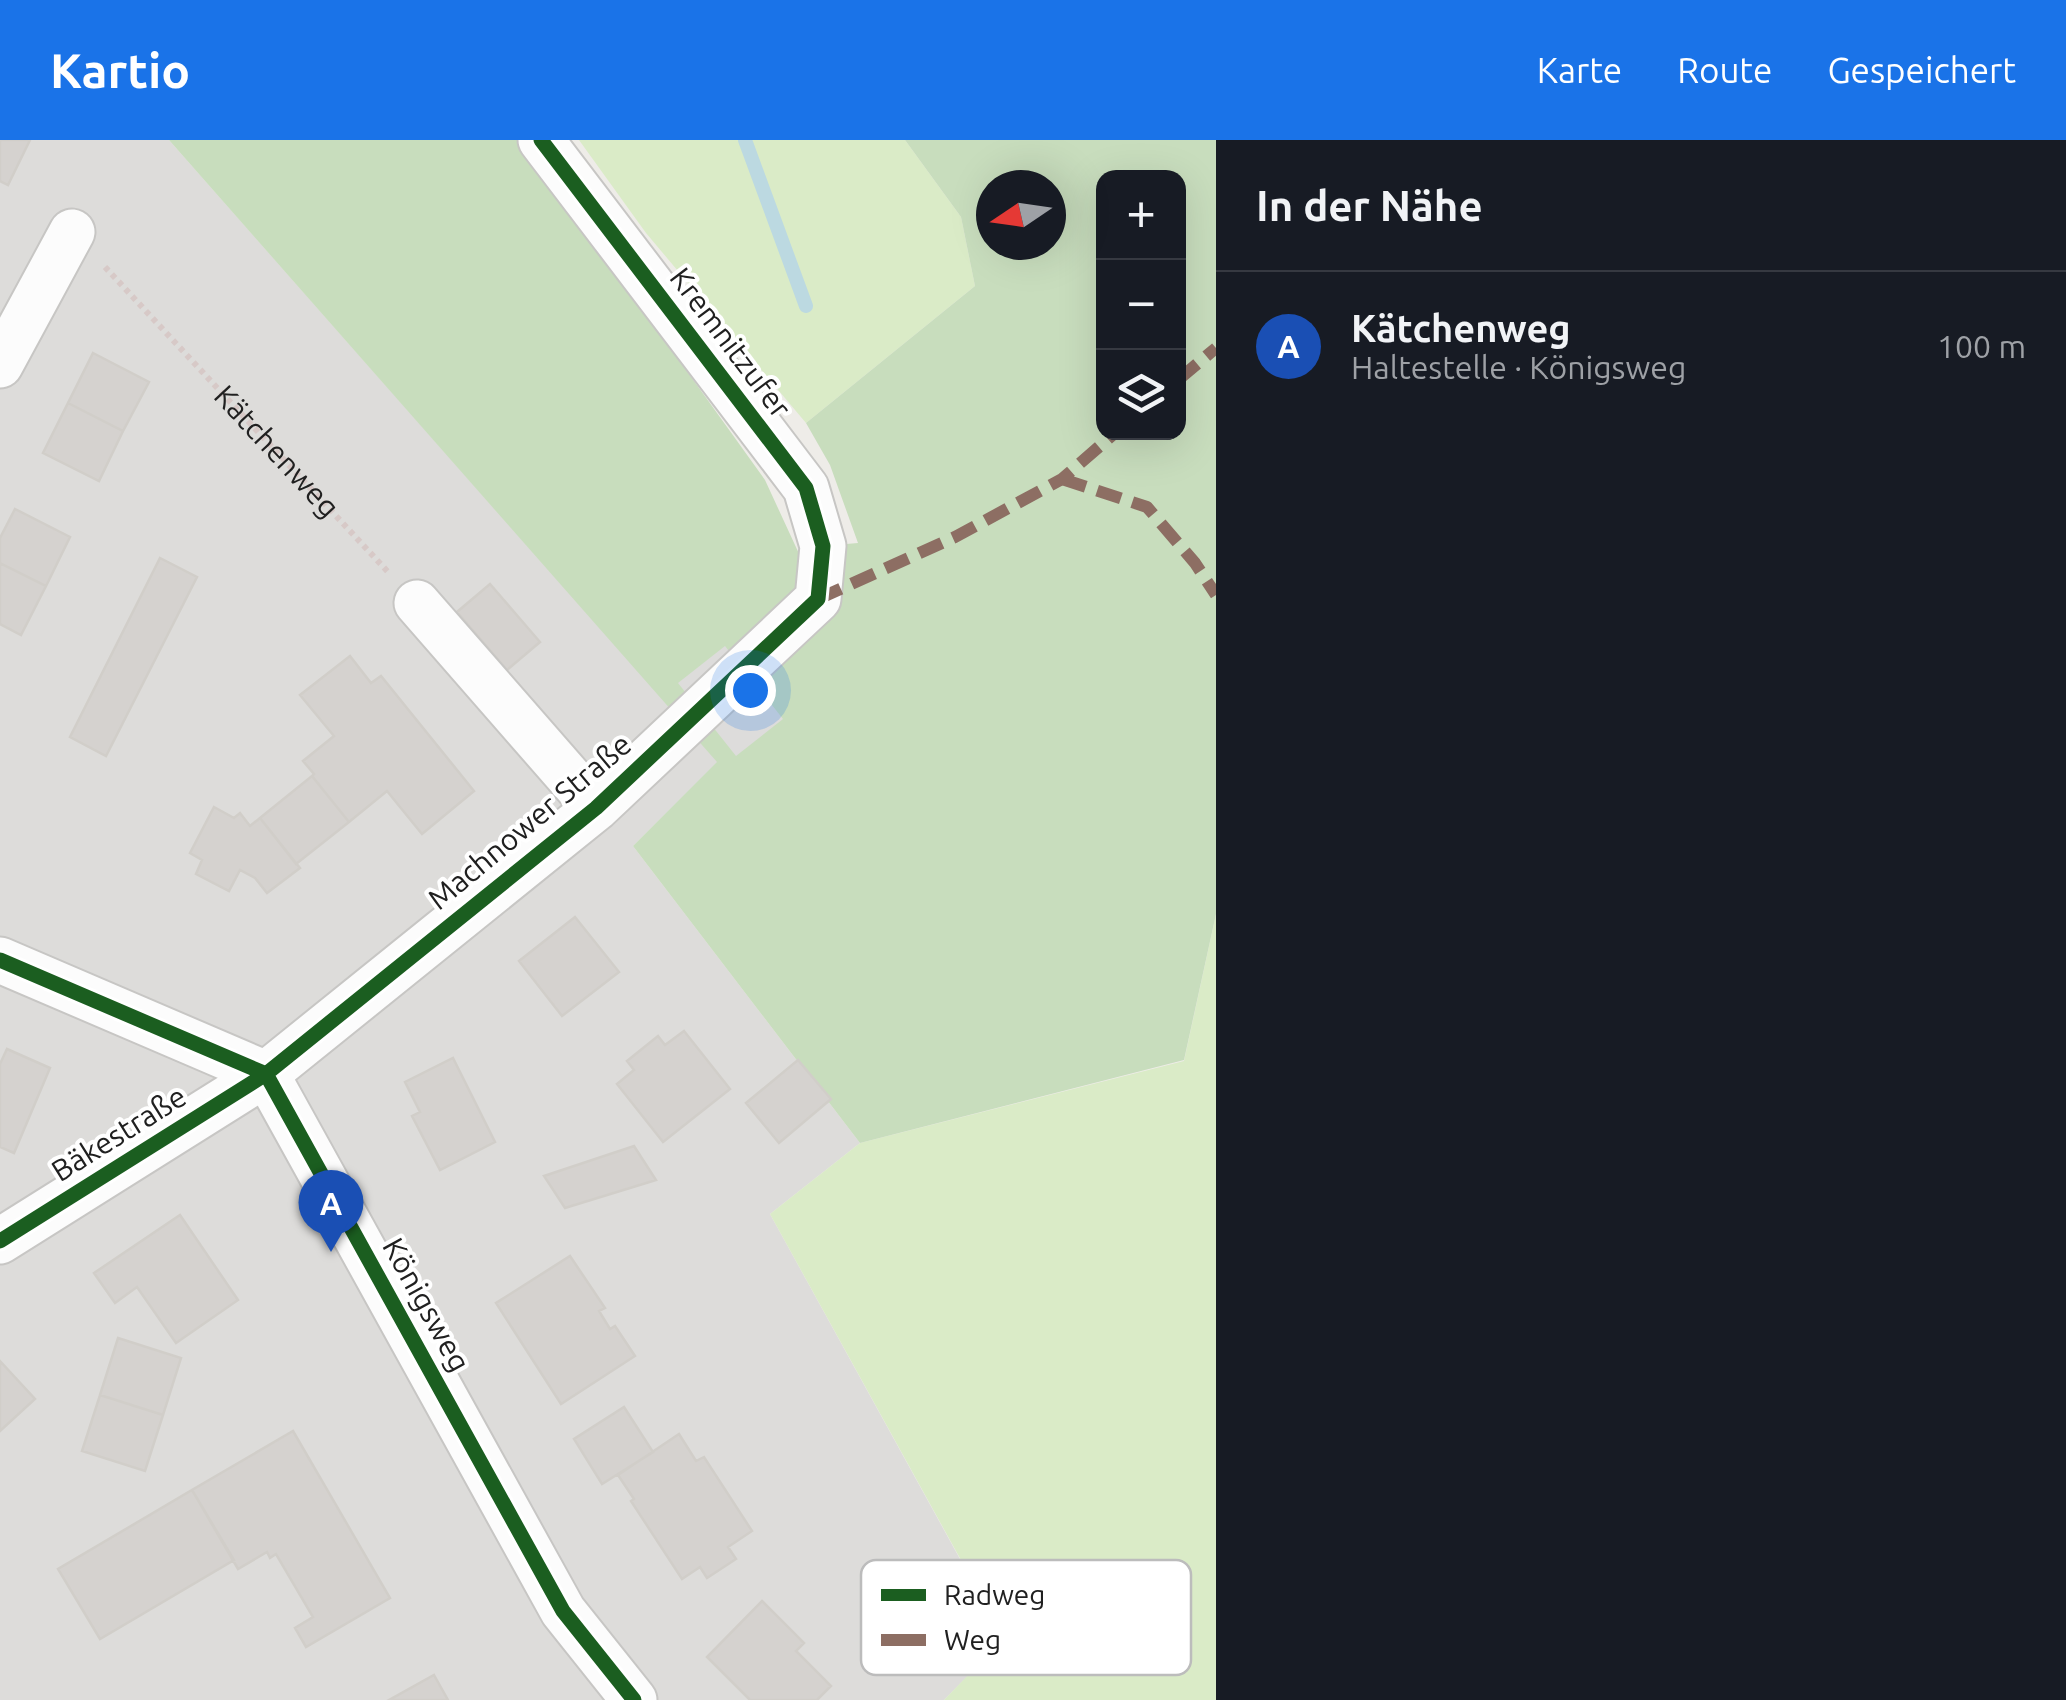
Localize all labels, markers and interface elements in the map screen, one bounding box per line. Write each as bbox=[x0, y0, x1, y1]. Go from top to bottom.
text: Kartio bbox=[50, 43, 190, 97]
text: Karte bbox=[1537, 50, 1622, 90]
text: Route bbox=[1677, 50, 1772, 90]
text: Gespeichert bbox=[1827, 50, 2016, 90]
north arrow bbox=[976, 170, 1066, 260]
map controls bbox=[1096, 170, 1186, 440]
button: + bbox=[1096, 170, 1186, 260]
text: In der Nähe bbox=[1256, 182, 1483, 229]
button: − bbox=[1096, 260, 1186, 350]
street label: Kremnitzufer bbox=[664, 261, 798, 424]
text: Kätchenweg bbox=[1351, 307, 1571, 349]
text: A bbox=[1277, 328, 1300, 364]
text: 100 m bbox=[1937, 328, 2026, 364]
text: Haltestelle · Königsweg bbox=[1351, 349, 1686, 385]
button: layers bbox=[1096, 350, 1186, 440]
street label: Kätchenweg bbox=[208, 378, 347, 524]
your location bbox=[725, 665, 776, 716]
street label: Machnower Straße bbox=[421, 727, 638, 916]
street label: Bäkestraße bbox=[45, 1078, 192, 1188]
pin: A bbox=[298, 1170, 364, 1252]
street label: Königsweg bbox=[376, 1232, 477, 1377]
legend bbox=[861, 1560, 1191, 1675]
text: Radweg bbox=[944, 1579, 1045, 1610]
text: Weg bbox=[944, 1624, 1001, 1655]

